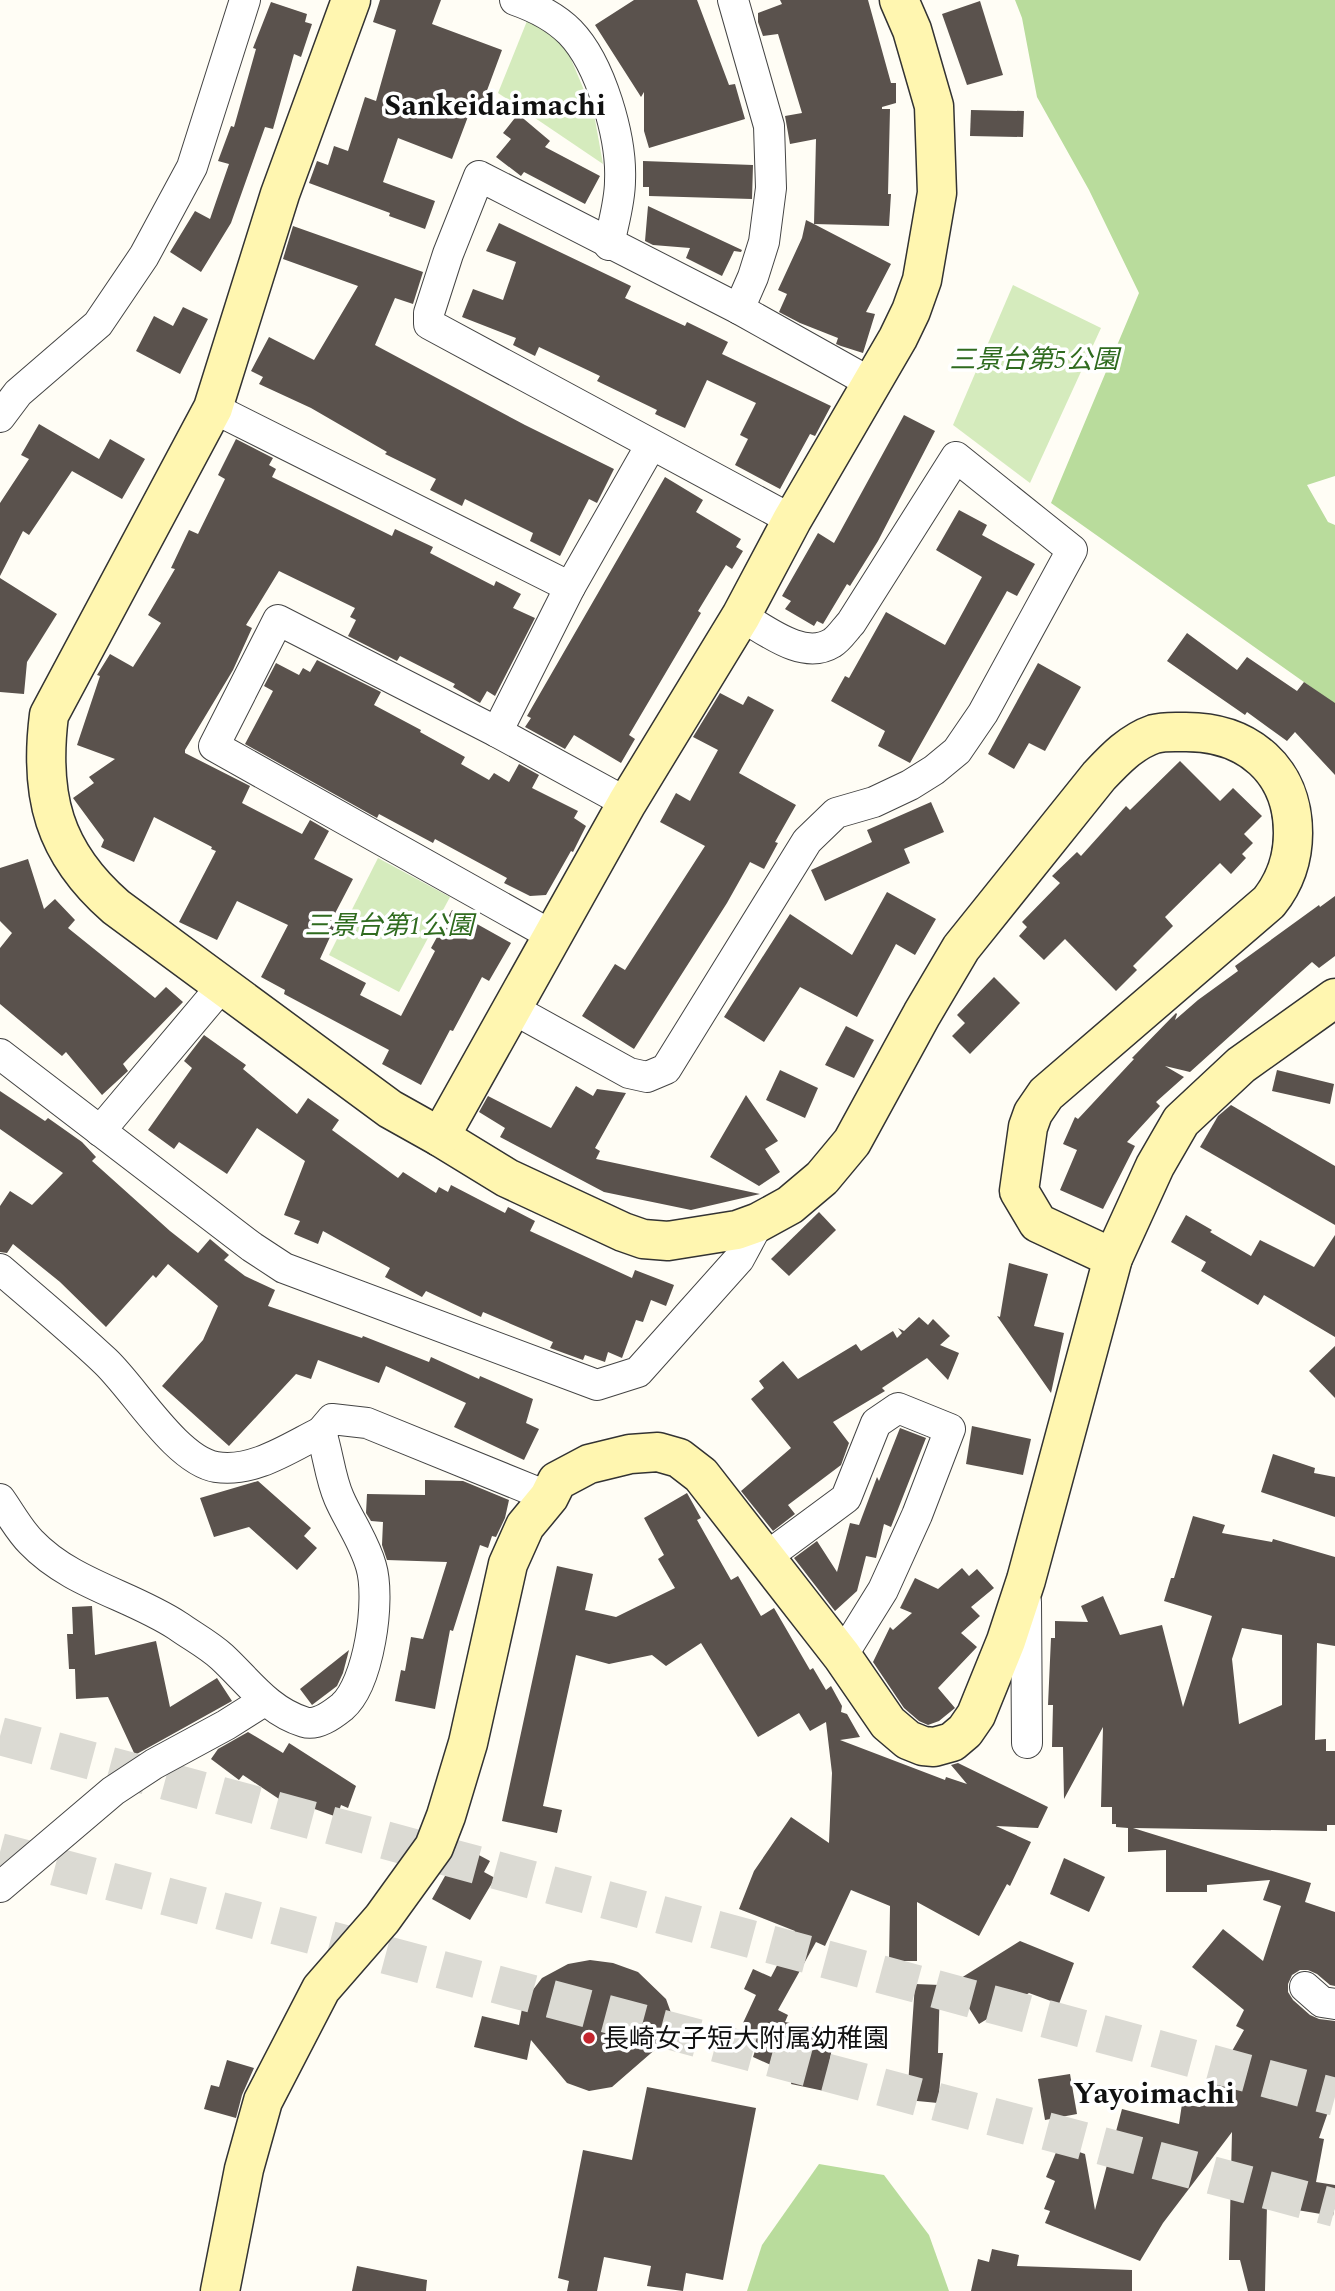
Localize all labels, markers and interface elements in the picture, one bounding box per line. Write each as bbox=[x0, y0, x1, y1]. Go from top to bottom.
district label: Sankeidaimachi bbox=[384, 83, 606, 129]
park label: 三景台第5公園 bbox=[949, 340, 1122, 380]
park label: 三景台第1公園 bbox=[304, 906, 477, 946]
place label: 長崎女子短大附属幼稚園 bbox=[603, 2019, 889, 2059]
marker: 長崎女子短大附属幼稚園 bbox=[581, 2030, 597, 2046]
district label: Yayoimachi bbox=[1073, 2071, 1235, 2117]

